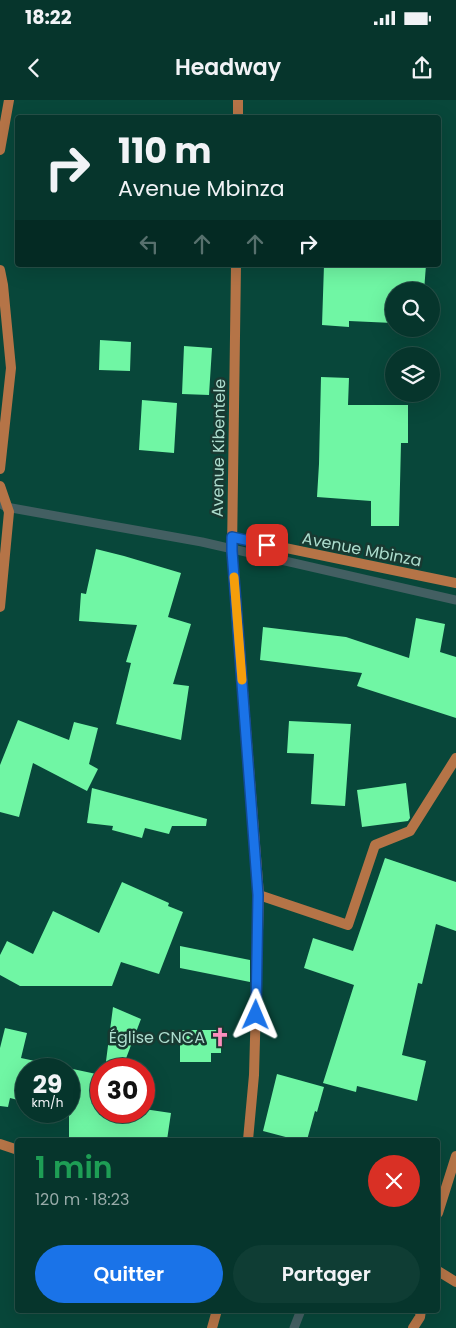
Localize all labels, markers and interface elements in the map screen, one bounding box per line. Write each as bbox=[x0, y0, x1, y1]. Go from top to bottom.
text: 18:22 bbox=[25, 4, 72, 31]
text: Headway bbox=[175, 52, 281, 83]
icon: back bbox=[20, 54, 48, 82]
icon: share bbox=[408, 54, 436, 82]
text: 110 m bbox=[118, 126, 212, 175]
icon: right bbox=[35, 135, 100, 200]
text: Avenue Mbinza bbox=[118, 173, 285, 204]
icon: left bbox=[135, 230, 163, 258]
icon: ahead bbox=[188, 230, 216, 258]
icon: ahead bbox=[241, 230, 269, 258]
icon: right bbox=[294, 230, 322, 258]
map controls bbox=[385, 282, 440, 402]
button: search bbox=[385, 282, 440, 337]
button: layers bbox=[385, 347, 440, 402]
street label: Avenue Kibentele bbox=[206, 379, 231, 517]
pin bbox=[246, 524, 288, 566]
street label: Avenue Mbinza bbox=[300, 527, 424, 572]
icon: arrive bbox=[253, 531, 281, 559]
position arrow bbox=[229, 988, 281, 1040]
place label: Église CNCA bbox=[109, 1026, 205, 1049]
church icon: Église CNCA bbox=[209, 1026, 231, 1048]
speed limit sign: 30 bbox=[90, 1058, 155, 1123]
text: 29 bbox=[33, 1067, 62, 1102]
text: km/h bbox=[32, 1094, 63, 1111]
text: 1 min bbox=[35, 1146, 113, 1189]
button: close bbox=[368, 1155, 420, 1207]
text: 120 m · 18:23 bbox=[35, 1188, 129, 1211]
button: Quitter bbox=[35, 1245, 223, 1303]
button: Partager bbox=[233, 1245, 420, 1303]

